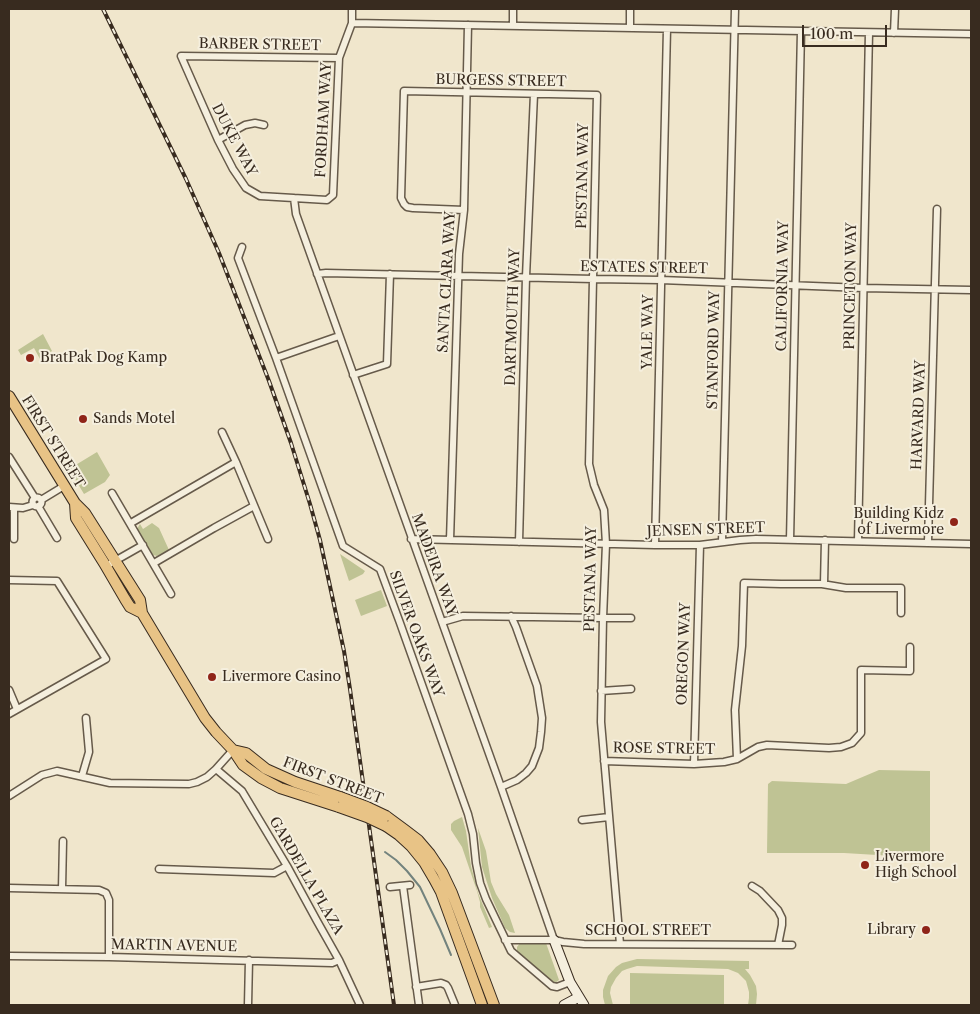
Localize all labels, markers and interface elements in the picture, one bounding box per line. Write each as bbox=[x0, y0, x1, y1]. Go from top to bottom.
scale bar bbox=[805, 15, 890, 47]
text: 100 m bbox=[810, 24, 853, 43]
street label: BARBER STREET bbox=[199, 36, 321, 54]
street label: FORDHAM WAY bbox=[313, 62, 335, 178]
street label: BURGESS STREET bbox=[435, 71, 567, 91]
street label: DUKE WAY bbox=[208, 101, 260, 179]
street label: PESTANA WAY bbox=[574, 123, 592, 229]
street label: SANTA CLARA WAY bbox=[435, 211, 459, 353]
street label: CALIFORNIA WAY bbox=[773, 220, 793, 352]
street label: PRINCETON WAY bbox=[841, 222, 861, 350]
street label: DARTMOUTH WAY bbox=[502, 248, 524, 386]
street label: ESTATES STREET bbox=[580, 258, 708, 278]
street label: STANFORD WAY bbox=[705, 290, 723, 410]
street label: YALE WAY bbox=[639, 294, 657, 370]
place label: BratPak Dog Kamp bbox=[40, 350, 167, 366]
marker: BratPak Dog Kamp bbox=[24, 352, 36, 364]
street label: HARVARD WAY bbox=[909, 360, 929, 470]
street label: FIRST STREET bbox=[18, 393, 88, 491]
place label: Sands Motel bbox=[93, 411, 175, 427]
marker: Sands Motel bbox=[77, 413, 89, 425]
place label: Building Kidz of Livermore bbox=[854, 506, 944, 538]
street label: MADEIRA WAY bbox=[408, 511, 460, 619]
marker: Building Kidz of Livermore bbox=[948, 516, 960, 528]
street label: JENSEN STREET bbox=[646, 520, 766, 540]
street label: PESTANA WAY bbox=[582, 526, 600, 632]
street label: SILVER OAKS WAY bbox=[385, 568, 447, 700]
street label: OREGON WAY bbox=[674, 602, 694, 706]
place label: Livermore Casino bbox=[222, 669, 341, 685]
marker: Livermore Casino bbox=[206, 671, 218, 683]
street label: ROSE STREET bbox=[613, 740, 715, 758]
street label: FIRST STREET bbox=[280, 754, 386, 808]
street label: GARDELLA PLAZA bbox=[265, 814, 347, 938]
place label: Livermore High School bbox=[875, 849, 957, 882]
marker: Livermore High School bbox=[859, 859, 871, 871]
place label: Library bbox=[867, 922, 916, 938]
street label: SCHOOL STREET bbox=[585, 923, 711, 939]
marker: Library bbox=[920, 924, 932, 936]
street label: MARTIN AVENUE bbox=[111, 936, 237, 956]

